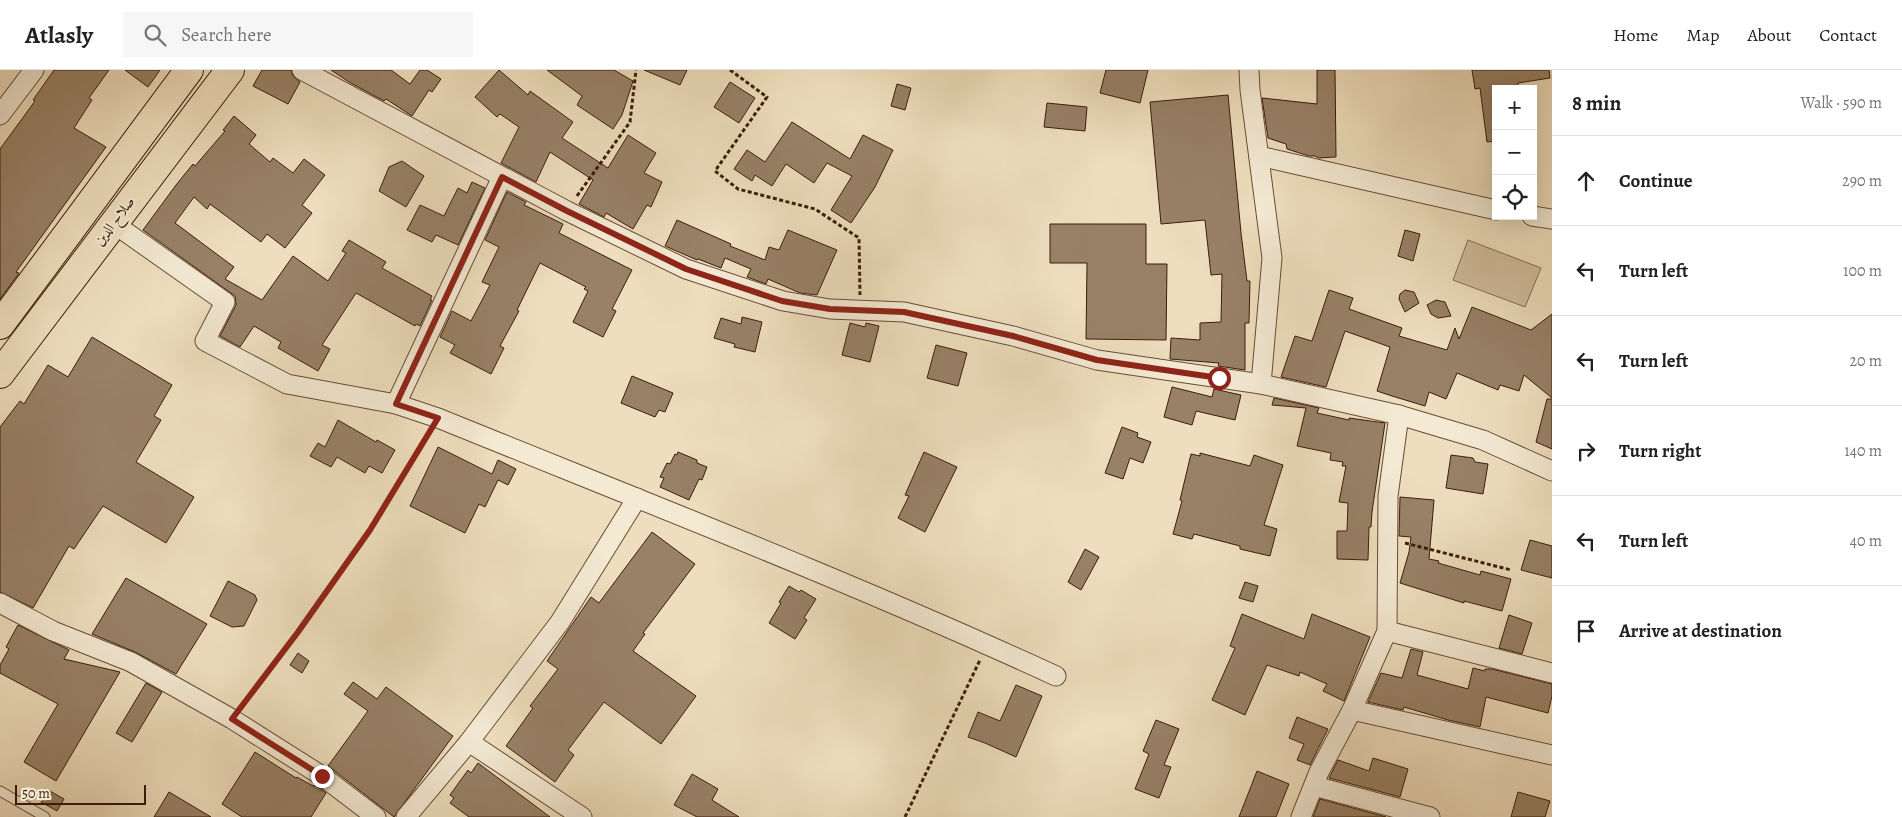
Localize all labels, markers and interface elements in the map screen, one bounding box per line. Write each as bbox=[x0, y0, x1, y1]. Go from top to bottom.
search box bbox=[123, 12, 473, 57]
text: Atlasly bbox=[25, 19, 93, 51]
icon: search bbox=[141, 21, 169, 49]
text: Search here bbox=[181, 22, 272, 48]
text: Home bbox=[1613, 23, 1658, 47]
text: Map bbox=[1686, 23, 1719, 47]
text: About bbox=[1747, 23, 1791, 47]
text: Contact bbox=[1819, 23, 1877, 47]
map controls bbox=[1492, 85, 1537, 220]
button: + bbox=[1492, 85, 1537, 130]
text: 8 min bbox=[1572, 89, 1621, 117]
text: Walk · 590 m bbox=[1800, 92, 1882, 114]
button: − bbox=[1492, 130, 1537, 175]
icon: ahead bbox=[1572, 167, 1600, 195]
text: Continue bbox=[1619, 168, 1693, 194]
text: 290 m bbox=[1842, 170, 1882, 192]
button: locate bbox=[1492, 175, 1537, 220]
street label: صلاح الدين bbox=[89, 192, 142, 252]
icon: left bbox=[1572, 257, 1600, 285]
text: Turn left bbox=[1619, 258, 1688, 284]
text: 100 m bbox=[1843, 260, 1882, 282]
icon: left bbox=[1572, 347, 1600, 375]
text: Turn left bbox=[1619, 348, 1688, 374]
text: 20 m bbox=[1849, 350, 1882, 372]
route start bbox=[1208, 367, 1231, 390]
icon: right bbox=[1572, 437, 1600, 465]
text: Turn right bbox=[1619, 438, 1701, 464]
text: 140 m bbox=[1844, 440, 1882, 462]
icon: left bbox=[1572, 527, 1600, 555]
text: Turn left bbox=[1619, 528, 1688, 554]
text: 40 m bbox=[1850, 530, 1882, 552]
icon: arrive bbox=[1572, 617, 1600, 645]
text: Arrive at destination bbox=[1619, 618, 1782, 644]
route end bbox=[311, 765, 334, 788]
scale bar bbox=[15, 782, 146, 805]
text: 50 m bbox=[22, 784, 50, 803]

